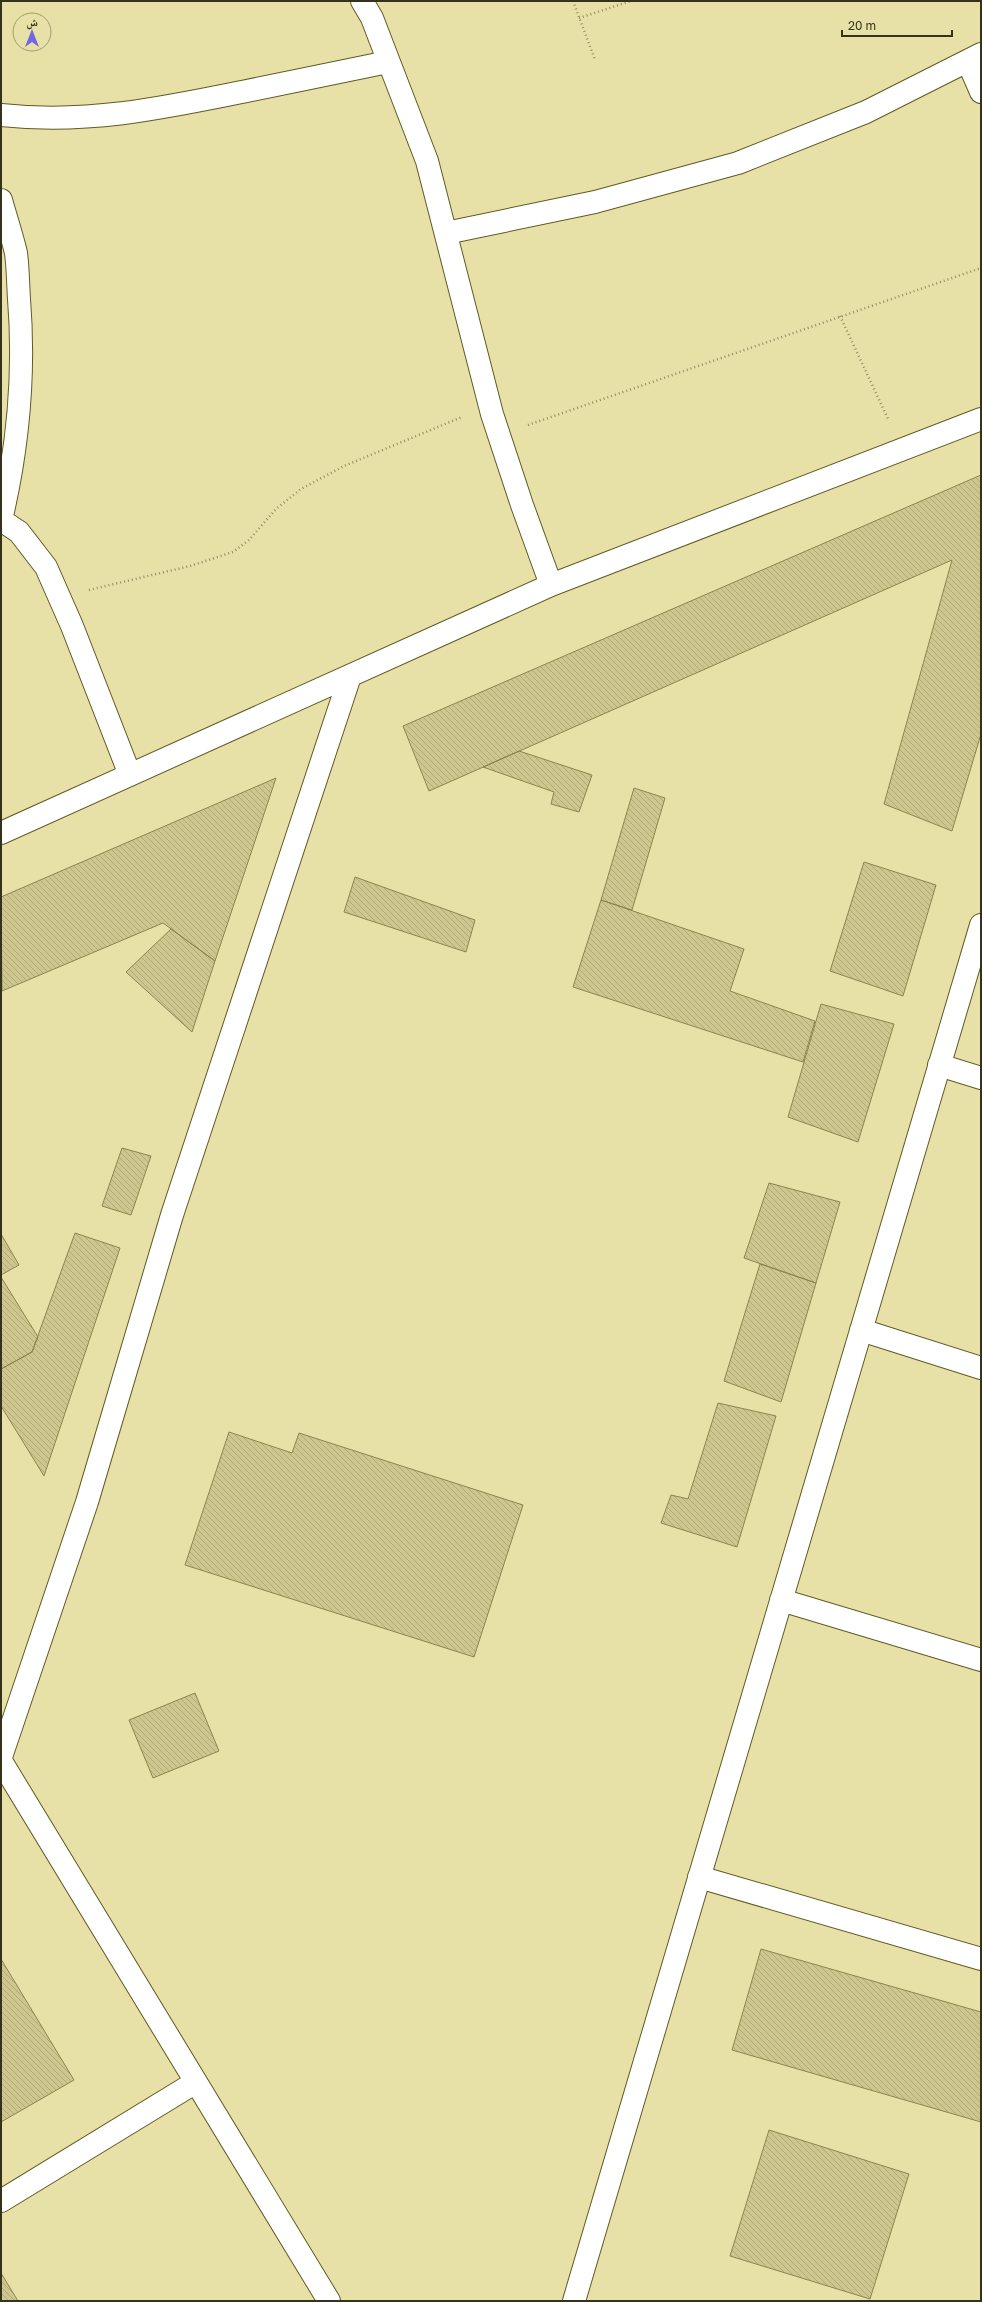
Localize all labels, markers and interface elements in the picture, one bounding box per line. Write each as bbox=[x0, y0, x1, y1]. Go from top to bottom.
north arrow bbox=[12, 12, 52, 52]
scale bar bbox=[842, 12, 952, 38]
text: ش bbox=[26, 15, 38, 30]
text: 20 m bbox=[848, 18, 876, 33]

